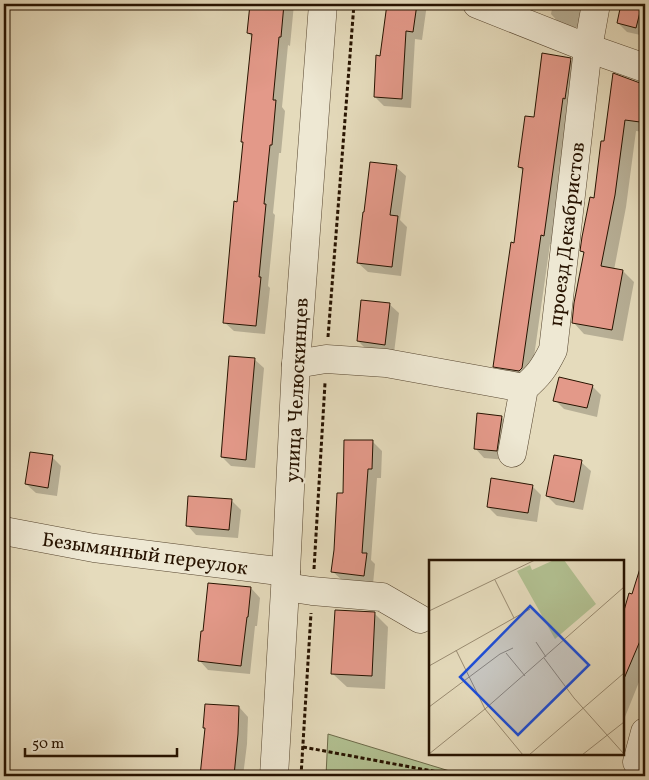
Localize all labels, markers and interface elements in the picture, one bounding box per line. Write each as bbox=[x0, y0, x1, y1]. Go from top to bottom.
street label: проезд Декабристов bbox=[543, 140, 593, 328]
street label: улица Челюскинцев bbox=[279, 297, 317, 483]
street label: Безымянный переулок bbox=[40, 527, 250, 583]
inset map bbox=[429, 560, 624, 755]
scale bar bbox=[25, 725, 178, 757]
text: 50 m bbox=[32, 734, 64, 755]

